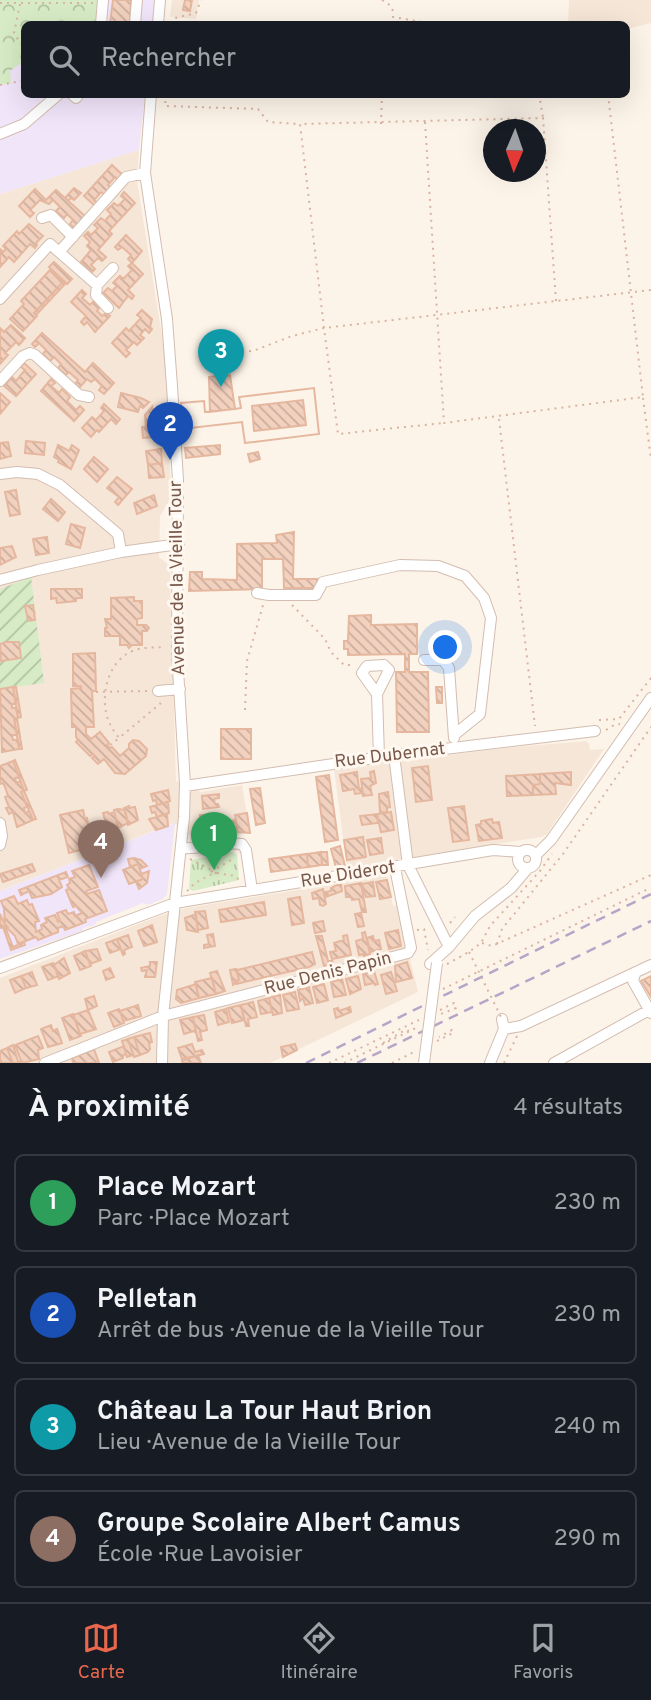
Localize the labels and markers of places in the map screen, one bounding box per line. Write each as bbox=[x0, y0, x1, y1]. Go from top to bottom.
pin: 3 bbox=[198, 329, 244, 387]
pin: 2 bbox=[147, 402, 193, 460]
pin: 1 bbox=[191, 812, 237, 870]
pin: 4 bbox=[78, 820, 124, 878]

